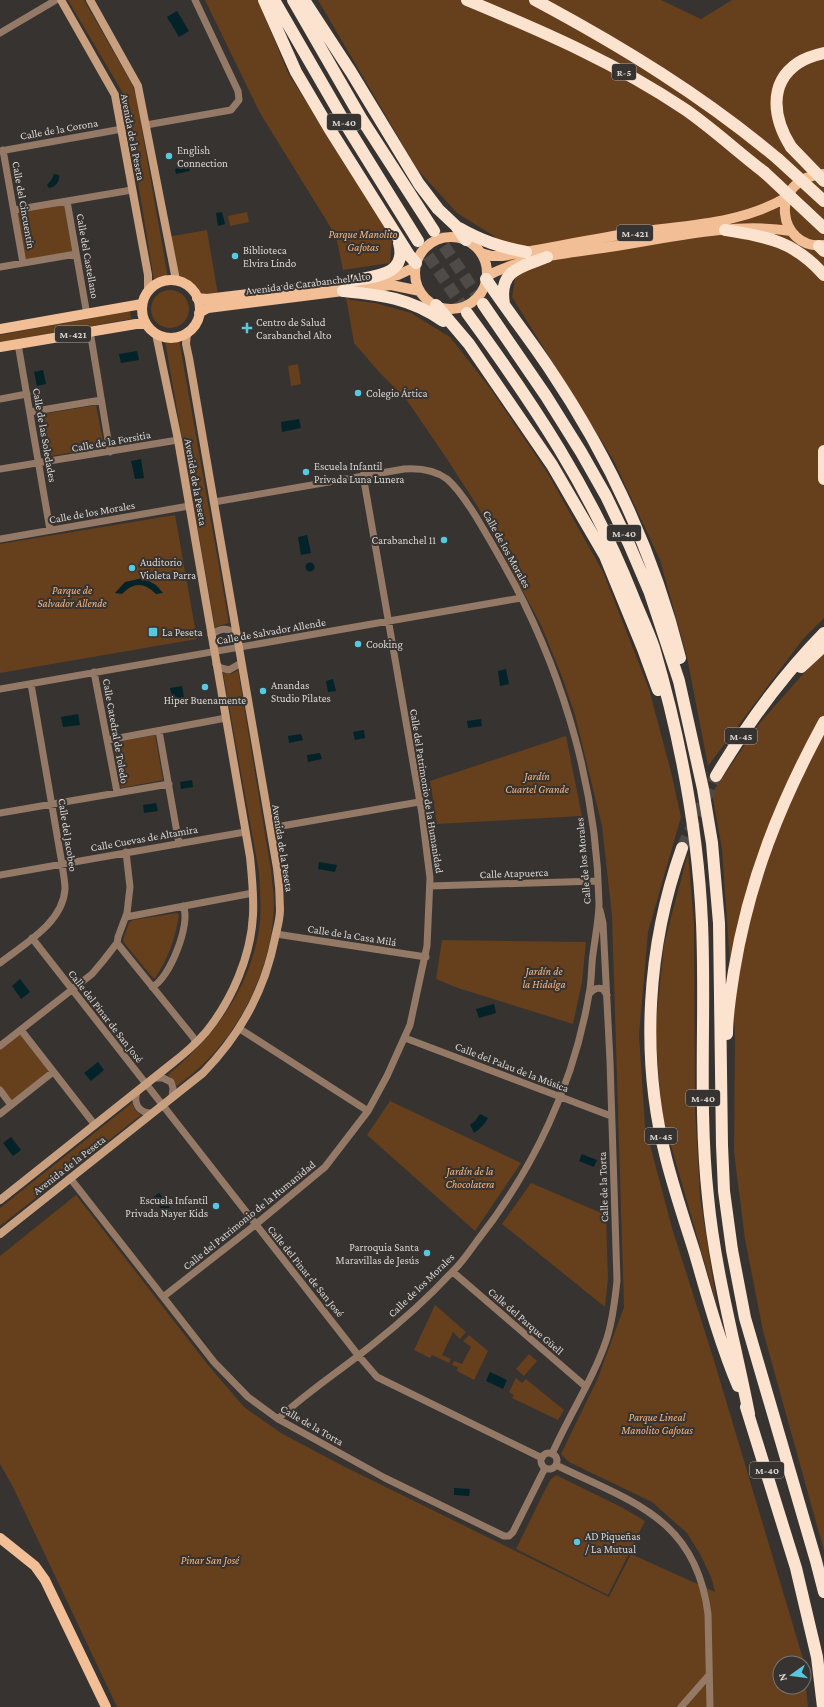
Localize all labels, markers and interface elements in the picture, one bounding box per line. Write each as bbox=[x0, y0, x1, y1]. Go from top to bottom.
road number: R-5 bbox=[612, 64, 636, 80]
street label: Avenida de la Peseta bbox=[119, 93, 147, 181]
road number: M-40 bbox=[327, 114, 361, 130]
street label: Calle de la Corona bbox=[19, 116, 99, 142]
place label: English Connection bbox=[177, 144, 228, 169]
marker: English Connection bbox=[164, 151, 174, 161]
street label: Calle del Cincuentín bbox=[10, 160, 38, 250]
street label: Calle del Castellano bbox=[75, 212, 101, 300]
road number: M-421 bbox=[617, 225, 653, 241]
park label: Parque Manolito Gafotas bbox=[329, 228, 398, 254]
place label: Biblioteca Elvira Lindo bbox=[243, 244, 297, 269]
marker: Biblioteca Elvira Lindo bbox=[230, 251, 240, 261]
street label: Avenida de Carabanchel Alto bbox=[245, 269, 372, 297]
place label: Centro de Salud Carabanchel Alto bbox=[256, 316, 332, 341]
marker: Centro de Salud Carabanchel Alto bbox=[241, 322, 253, 334]
road number: M-421 bbox=[55, 326, 91, 342]
street label: Calle de las Soledades bbox=[31, 387, 59, 483]
place label: Colegio Ártica bbox=[366, 387, 428, 400]
marker: Colegio Ártica bbox=[353, 388, 363, 398]
street label: Calle de la Forsitia bbox=[70, 428, 152, 454]
street label: Avenida de la Peseta bbox=[182, 437, 210, 527]
place label: Escuela Infantil Privada Luna Lunera bbox=[314, 460, 404, 485]
marker: Escuela Infantil Privada Luna Lunera bbox=[301, 467, 311, 477]
street label: Calle de los Morales bbox=[48, 499, 136, 525]
street label: Calle de los Morales bbox=[481, 508, 533, 590]
road number: M-40 bbox=[607, 525, 641, 541]
place label: Carabanchel 11 bbox=[372, 534, 436, 546]
marker: Carabanchel 11 bbox=[439, 535, 449, 545]
place label: Auditorio Violeta Parra bbox=[140, 556, 196, 581]
marker: Auditorio Violeta Parra bbox=[127, 563, 137, 573]
park label: Parque de Salvador Allende bbox=[37, 584, 107, 609]
street label: Calle de Salvador Allende bbox=[215, 615, 327, 647]
marker: La Peseta bbox=[147, 626, 159, 638]
place label: La Peseta bbox=[162, 626, 203, 638]
place label: Cooking bbox=[366, 638, 403, 651]
marker: Cooking bbox=[353, 639, 363, 649]
street label: Calle Catedral de Toledo bbox=[101, 678, 131, 785]
place label: Anandas Studio Pilates bbox=[271, 679, 331, 704]
marker: Hiper Buenamente bbox=[200, 682, 210, 692]
marker: Anandas Studio Pilates bbox=[258, 686, 268, 696]
place label: Hiper Buenamente bbox=[164, 694, 246, 707]
street label: Calle del Patrimonio de la Humanidad bbox=[408, 708, 446, 874]
road number: M-45 bbox=[725, 728, 757, 744]
park label: Jardín Cuartel Grande bbox=[505, 770, 570, 795]
street label: Calle del Jacobeo bbox=[55, 797, 80, 873]
street label: Avenida de la Peseta bbox=[270, 803, 296, 893]
street label: Calle de los Morales bbox=[573, 817, 593, 905]
street label: Calle Cuevas de Altamira bbox=[89, 823, 199, 853]
street label: Calle Atapuerca bbox=[479, 866, 549, 881]
street label: Calle de la Casa Milá bbox=[307, 922, 397, 948]
park label: Jardín de la Hidalga bbox=[522, 965, 566, 991]
street label: Calle del Pinar de San José bbox=[65, 967, 146, 1065]
street label: Calle del Palau de la Música bbox=[454, 1040, 570, 1094]
road number: M-40 bbox=[686, 1090, 720, 1106]
road number: M-45 bbox=[645, 1128, 677, 1144]
street label: Avenida de la Peseta bbox=[31, 1133, 107, 1197]
street label: Calle de la Torta bbox=[596, 1152, 610, 1222]
street label: Calle del Patrimonio de la Humanidad bbox=[181, 1158, 318, 1272]
park label: Jardín de la Chocolatera bbox=[444, 1165, 495, 1190]
place label: Escuela Infantil Privada Nayer Kids bbox=[125, 1194, 208, 1220]
marker: Escuela Infantil Privada Nayer Kids bbox=[211, 1201, 221, 1211]
street label: Calle del Pinar de San José bbox=[265, 1223, 347, 1320]
place label: Parroquia Santa Maravillas de Jesús bbox=[336, 1241, 419, 1267]
marker: Parroquia Santa Maravillas de Jesús bbox=[422, 1248, 432, 1258]
street label: Calle de los Morales bbox=[386, 1250, 456, 1320]
street label: Calle del Parque Güell bbox=[485, 1285, 566, 1358]
street label: Calle de la Torta bbox=[278, 1402, 346, 1448]
park label: Parque Lineal Manolito Gafotas bbox=[620, 1411, 693, 1437]
road number: M-40 bbox=[750, 1462, 784, 1478]
place label: AD Piqueñas / La Mutual bbox=[585, 1530, 641, 1555]
marker: AD Piqueñas / La Mutual bbox=[572, 1537, 582, 1547]
park label: Pinar San José bbox=[181, 1554, 240, 1567]
north arrow bbox=[772, 1655, 812, 1695]
text: N bbox=[775, 1672, 789, 1683]

